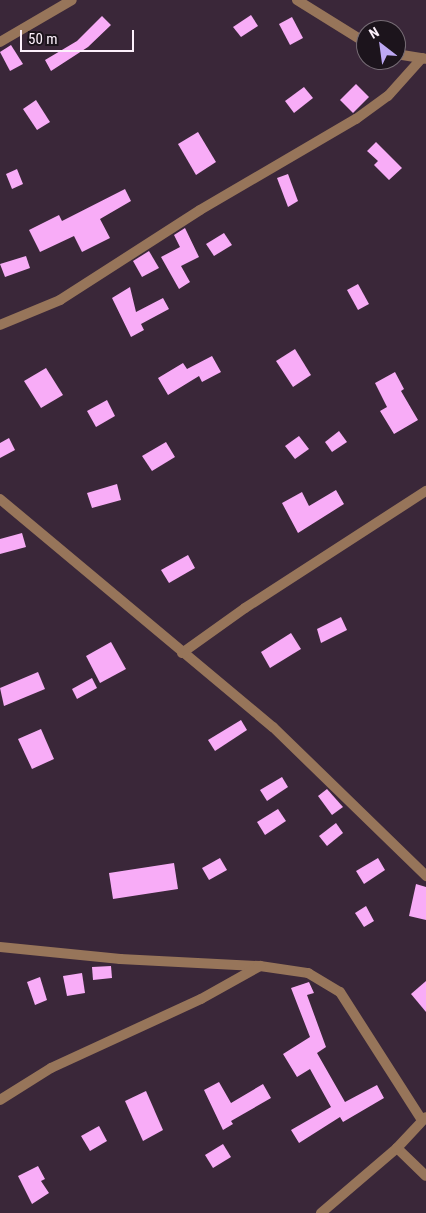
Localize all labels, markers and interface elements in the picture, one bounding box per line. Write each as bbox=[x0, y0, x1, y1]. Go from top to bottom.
scale bar bbox=[22, 20, 136, 52]
north arrow bbox=[356, 20, 406, 70]
text: N bbox=[366, 24, 382, 42]
text: 50 m bbox=[28, 30, 58, 48]

